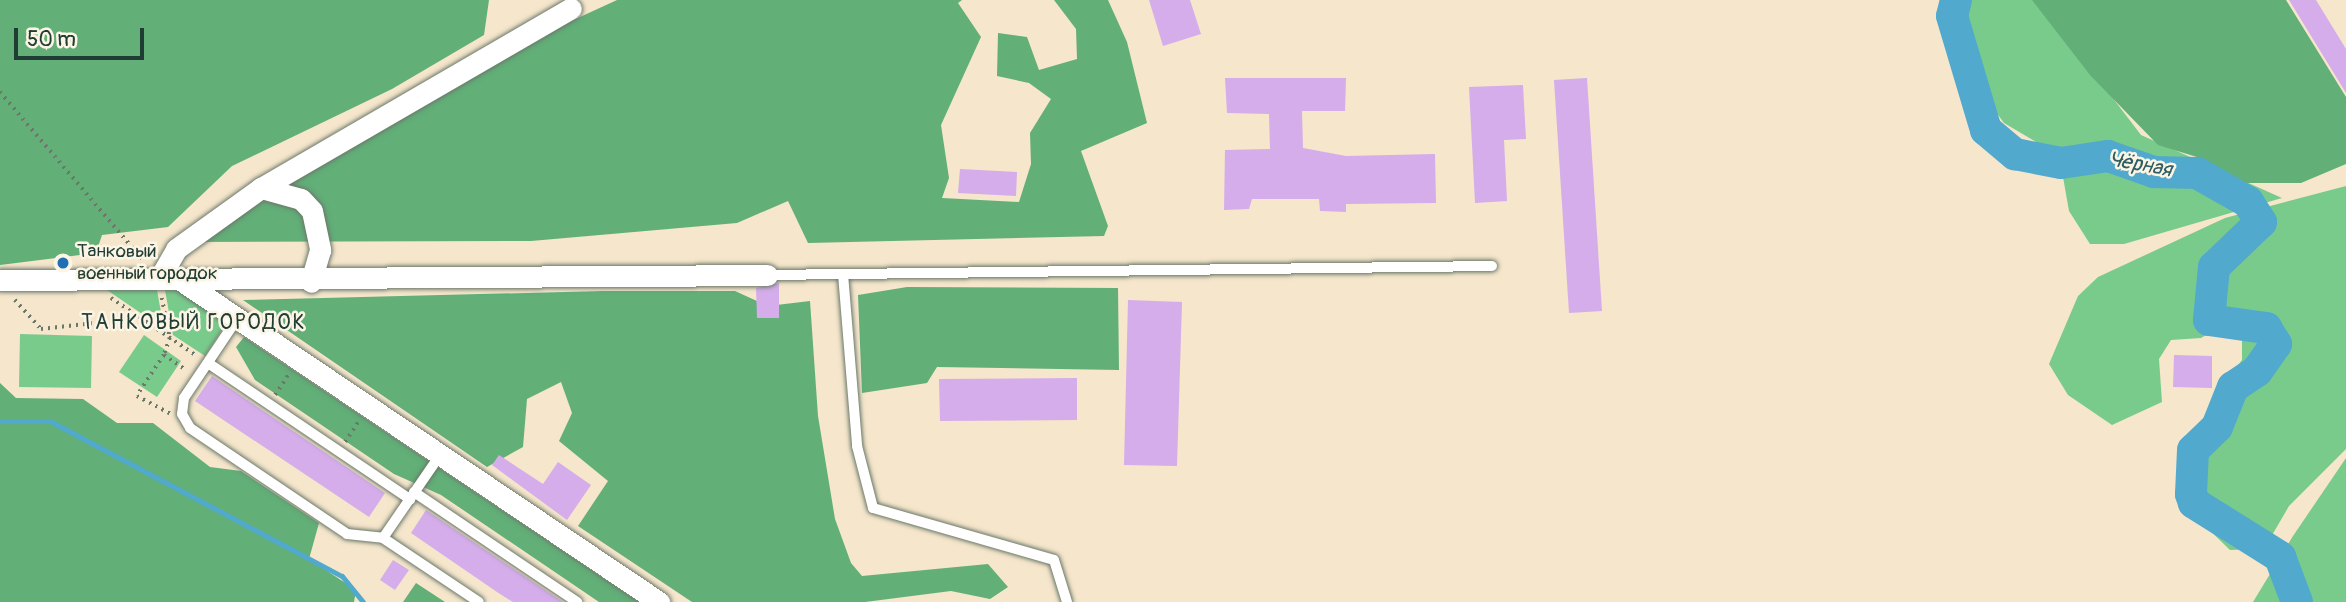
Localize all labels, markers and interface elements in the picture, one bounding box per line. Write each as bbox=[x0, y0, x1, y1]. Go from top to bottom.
scale bar bbox=[18, 14, 147, 58]
text: 50 m bbox=[27, 26, 76, 53]
water label: Чёрная bbox=[2106, 147, 2174, 183]
place label: Танковый военный городок bbox=[77, 241, 218, 285]
marker: Танковый военный городок bbox=[55, 255, 71, 271]
district label: ТАНКОВЫЙ ГОРОДОК bbox=[83, 310, 305, 336]

